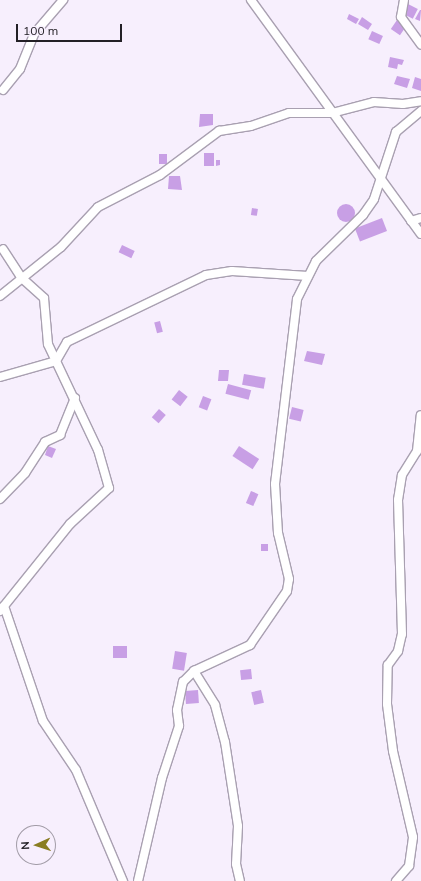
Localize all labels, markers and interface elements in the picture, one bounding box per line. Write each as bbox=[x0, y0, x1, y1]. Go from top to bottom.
scale bar bbox=[18, 16, 124, 42]
text: 100 m bbox=[23, 23, 58, 38]
north arrow bbox=[16, 825, 56, 865]
text: N bbox=[18, 841, 32, 850]

